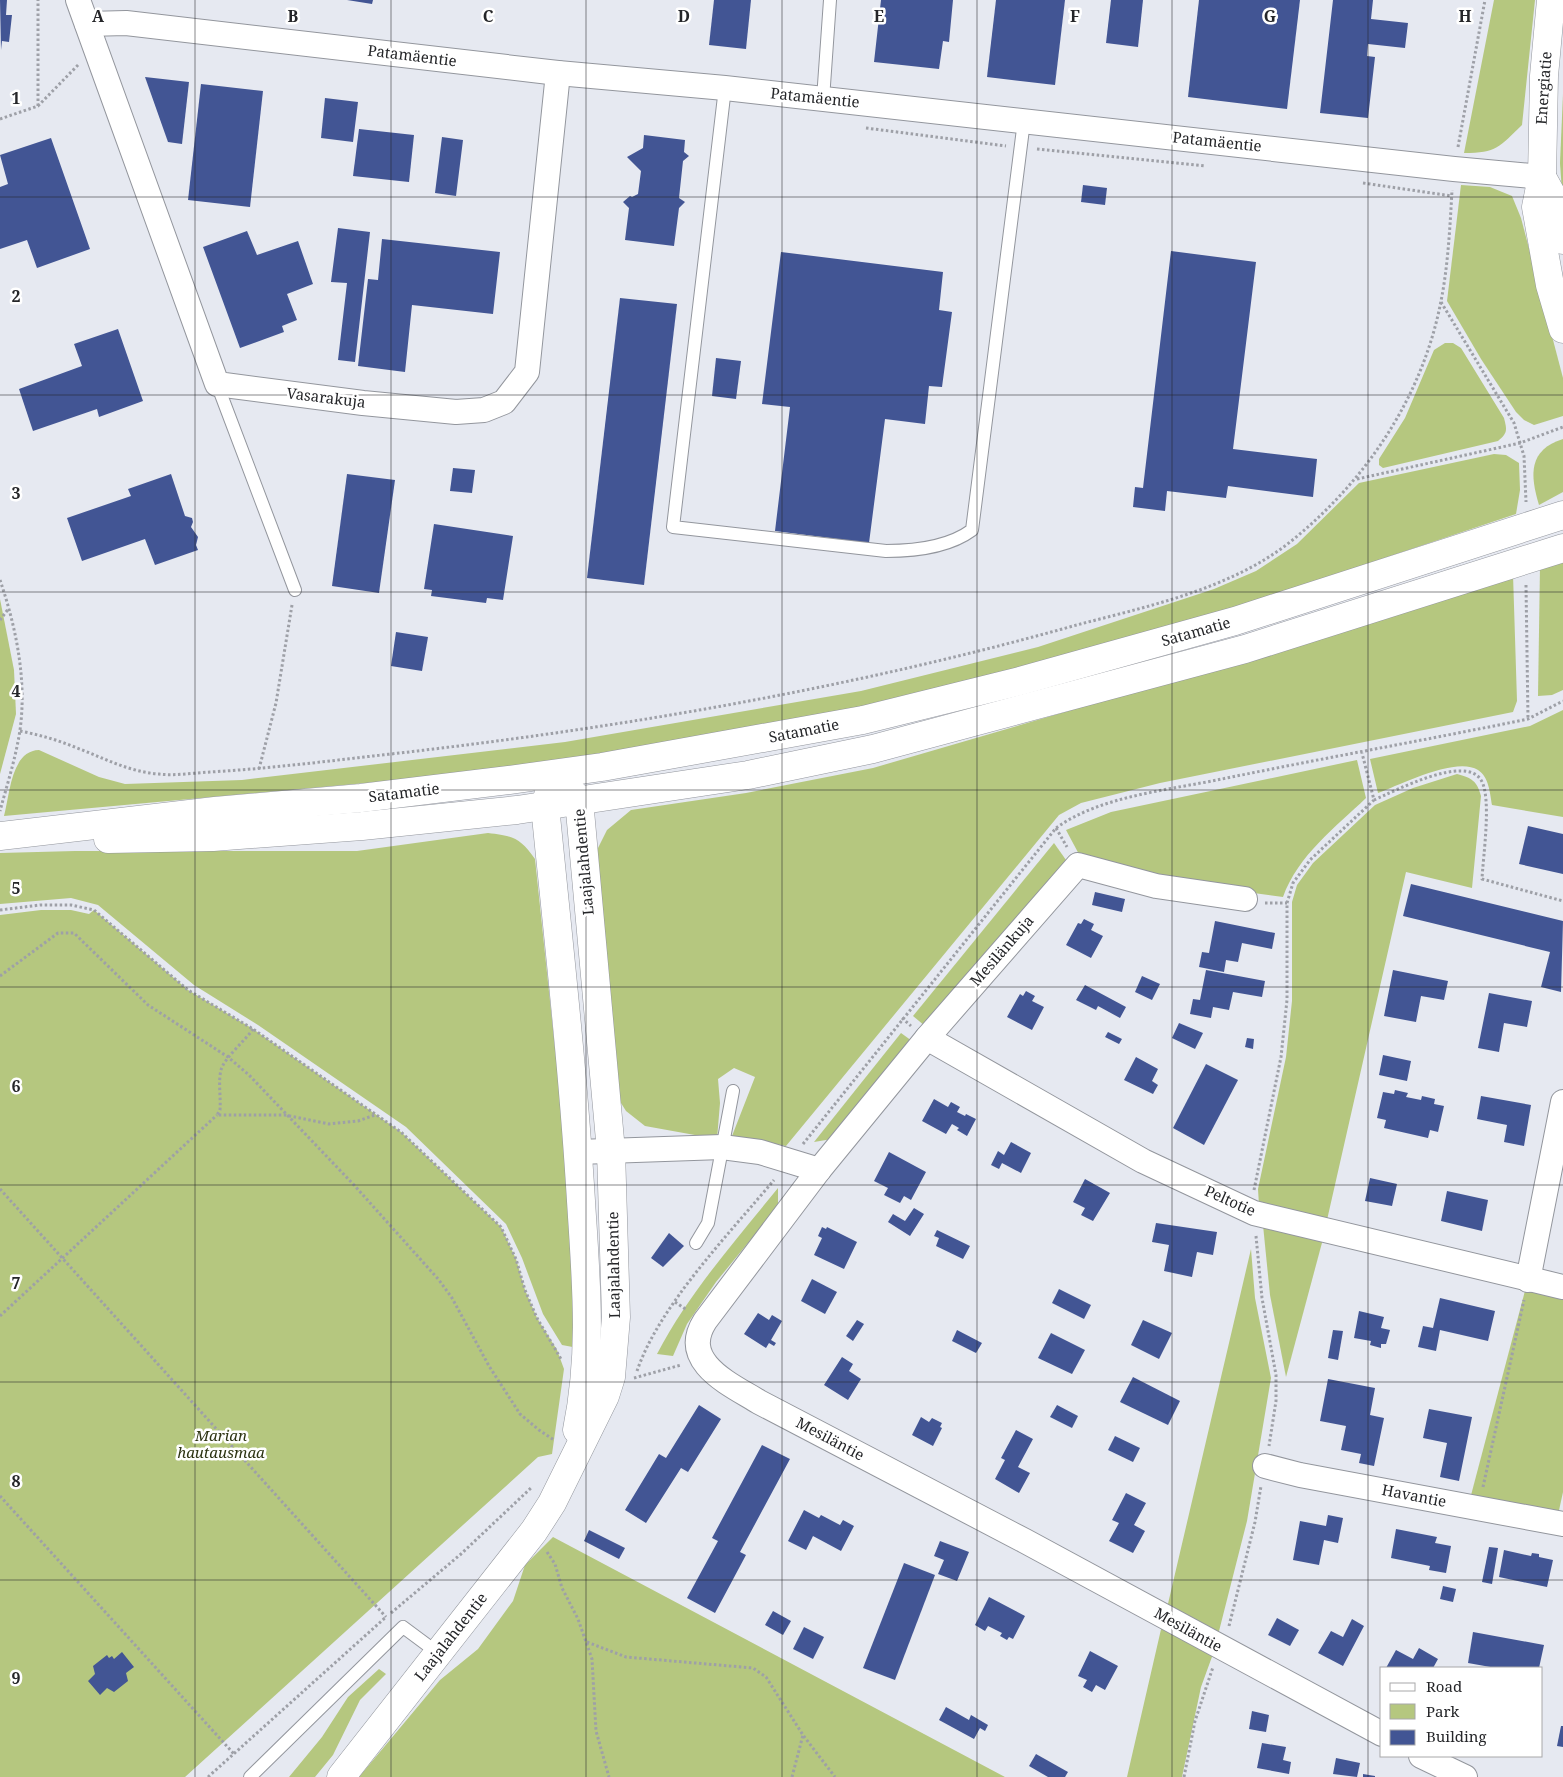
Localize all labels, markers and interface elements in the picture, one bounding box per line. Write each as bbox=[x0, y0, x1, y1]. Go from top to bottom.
text: A bbox=[92, 5, 105, 27]
text: B bbox=[288, 5, 299, 27]
text: C bbox=[483, 5, 494, 27]
text: D bbox=[678, 5, 690, 27]
text: E bbox=[874, 5, 884, 27]
text: F bbox=[1070, 5, 1080, 27]
text: G bbox=[1264, 5, 1276, 27]
text: H bbox=[1458, 5, 1472, 27]
street label: Patamäentie bbox=[366, 40, 458, 70]
street label: Energiatie bbox=[1530, 51, 1556, 125]
street label: Patamäentie bbox=[769, 82, 861, 112]
text: 1 bbox=[11, 87, 21, 109]
street label: Patamäentie bbox=[1171, 126, 1263, 156]
text: 2 bbox=[11, 285, 21, 307]
street label: Vasarakuja bbox=[286, 382, 367, 412]
text: 3 bbox=[11, 482, 21, 504]
street label: Satamatie bbox=[1159, 612, 1233, 650]
text: 4 bbox=[11, 680, 21, 702]
street label: Satamatie bbox=[767, 713, 841, 747]
street label: Satamatie bbox=[367, 778, 440, 806]
street label: Laajalahdentie bbox=[568, 808, 598, 916]
text: 5 bbox=[11, 877, 21, 899]
street label: Mesilänkuja bbox=[965, 911, 1038, 990]
text: 6 bbox=[11, 1075, 21, 1097]
street label: Peltotie bbox=[1202, 1180, 1259, 1220]
street label: Laajalahdentie bbox=[602, 1211, 624, 1319]
text: 7 bbox=[11, 1272, 21, 1294]
street label: Mesiläntie bbox=[793, 1412, 868, 1464]
park label: Marian hautausmaa bbox=[177, 1425, 265, 1462]
text: 8 bbox=[11, 1470, 21, 1492]
street label: Havantie bbox=[1380, 1479, 1448, 1511]
street label: Laajalahdentie bbox=[409, 1588, 491, 1685]
street label: Mesiläntie bbox=[1151, 1602, 1226, 1656]
text: 9 bbox=[11, 1667, 21, 1689]
legend bbox=[1380, 1667, 1543, 1757]
text: Road bbox=[1426, 1676, 1462, 1696]
text: Park bbox=[1426, 1701, 1460, 1721]
text: Building bbox=[1426, 1726, 1487, 1746]

